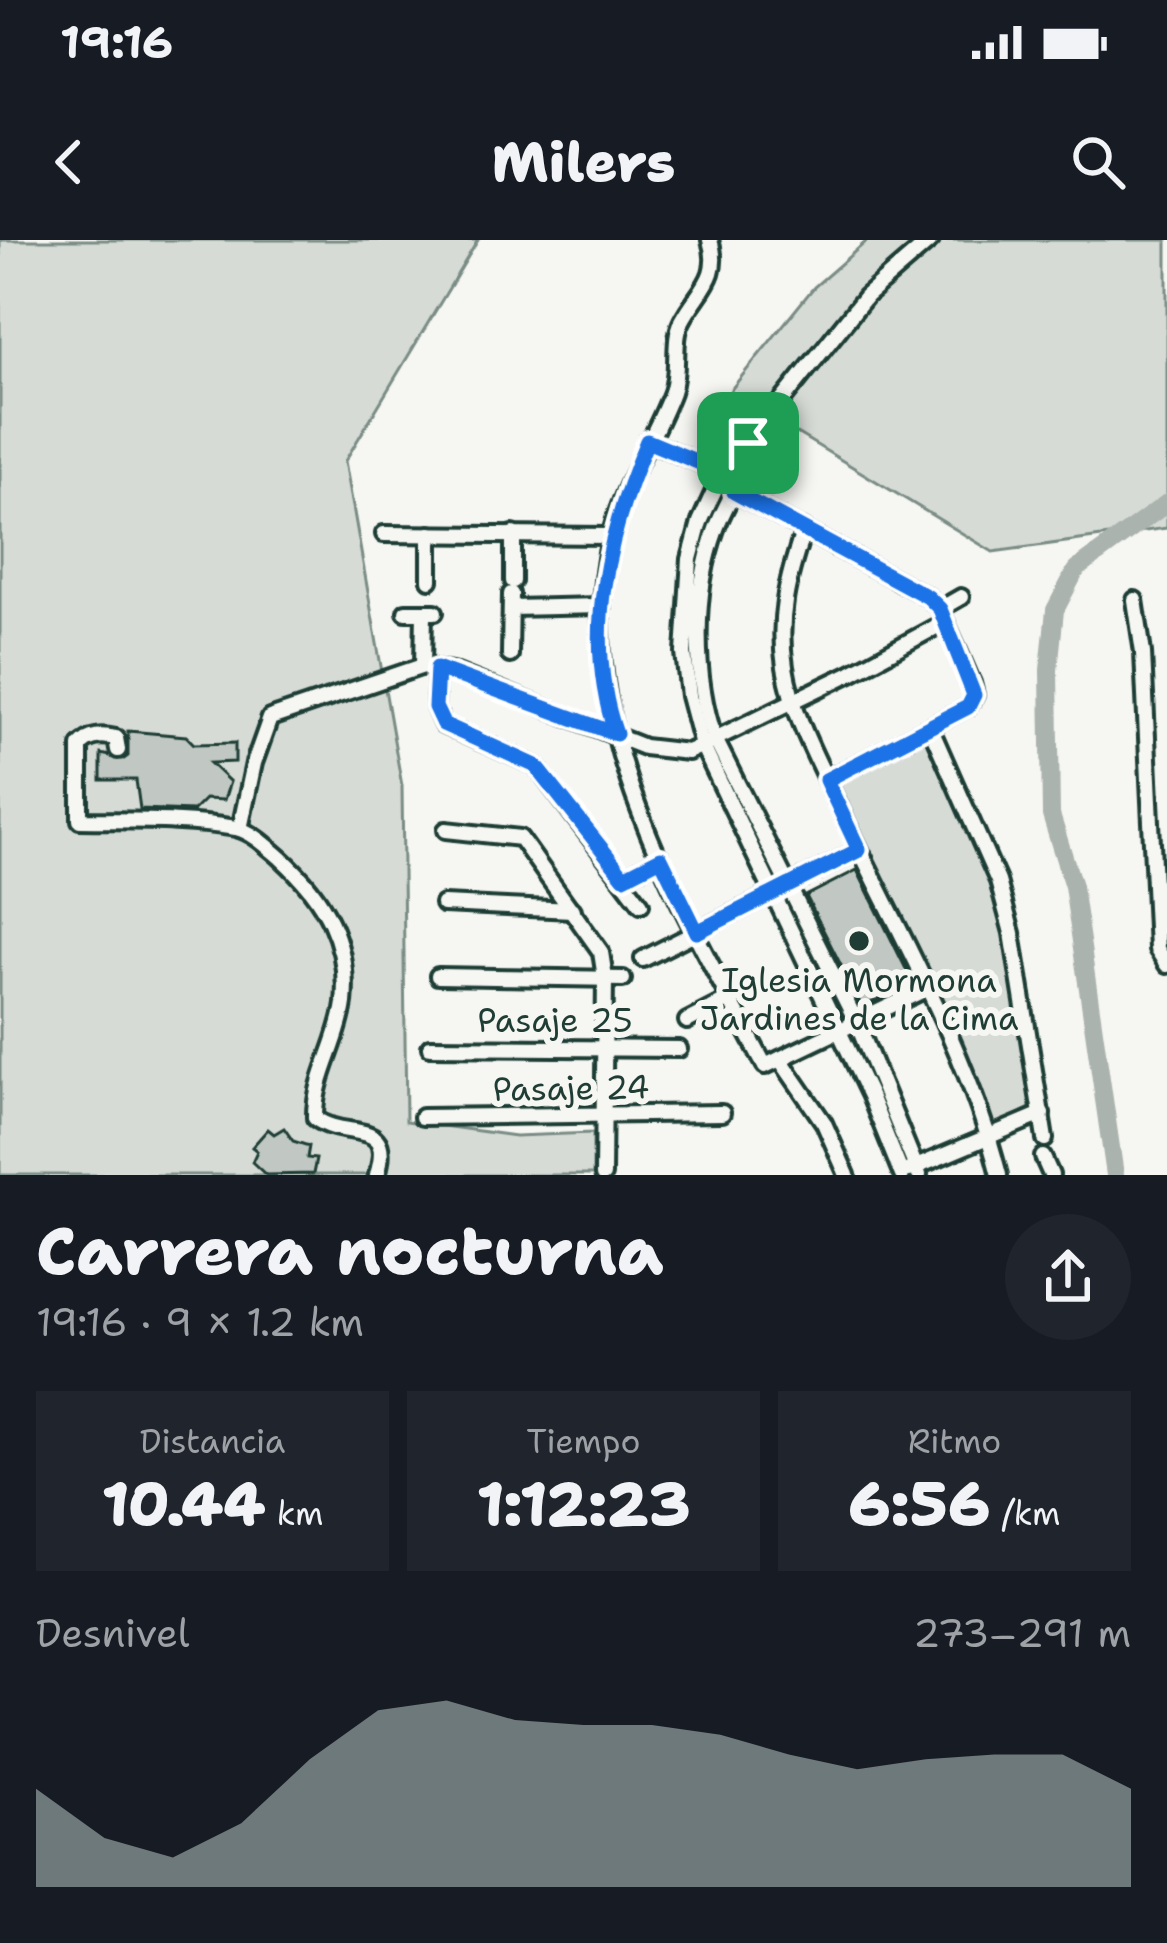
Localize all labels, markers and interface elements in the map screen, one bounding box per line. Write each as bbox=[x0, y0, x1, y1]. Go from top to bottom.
text: 19:16 bbox=[60, 12, 173, 72]
text: Milers bbox=[492, 126, 675, 198]
icon: back bbox=[36, 129, 102, 195]
icon: search bbox=[1065, 129, 1131, 195]
pin bbox=[697, 392, 799, 494]
icon: arrive bbox=[715, 410, 781, 476]
marker: Iglesia Mormona Jardines de la Cima bbox=[846, 928, 872, 954]
place label: Iglesia Mormona Jardines de la Cima bbox=[699, 958, 1019, 1041]
street label: Pasaje 25 bbox=[477, 998, 633, 1043]
street label: Pasaje 24 bbox=[492, 1064, 650, 1112]
text: Carrera nocturna bbox=[36, 1207, 664, 1295]
button: share bbox=[1005, 1214, 1131, 1340]
text: 19:16 · 9 × 1.2 km bbox=[36, 1296, 364, 1348]
text: Distancia bbox=[140, 1419, 285, 1464]
text: Tiempo bbox=[527, 1419, 640, 1464]
text: Ritmo bbox=[908, 1419, 1001, 1464]
text: 10.44 bbox=[101, 1464, 266, 1544]
text: 1:12:23 bbox=[476, 1464, 691, 1544]
text: 6:56 bbox=[849, 1464, 990, 1544]
text: km bbox=[266, 1491, 324, 1536]
text: /km bbox=[990, 1491, 1061, 1536]
text: Desnivel bbox=[36, 1607, 190, 1659]
text: 273–291 m bbox=[913, 1607, 1131, 1659]

